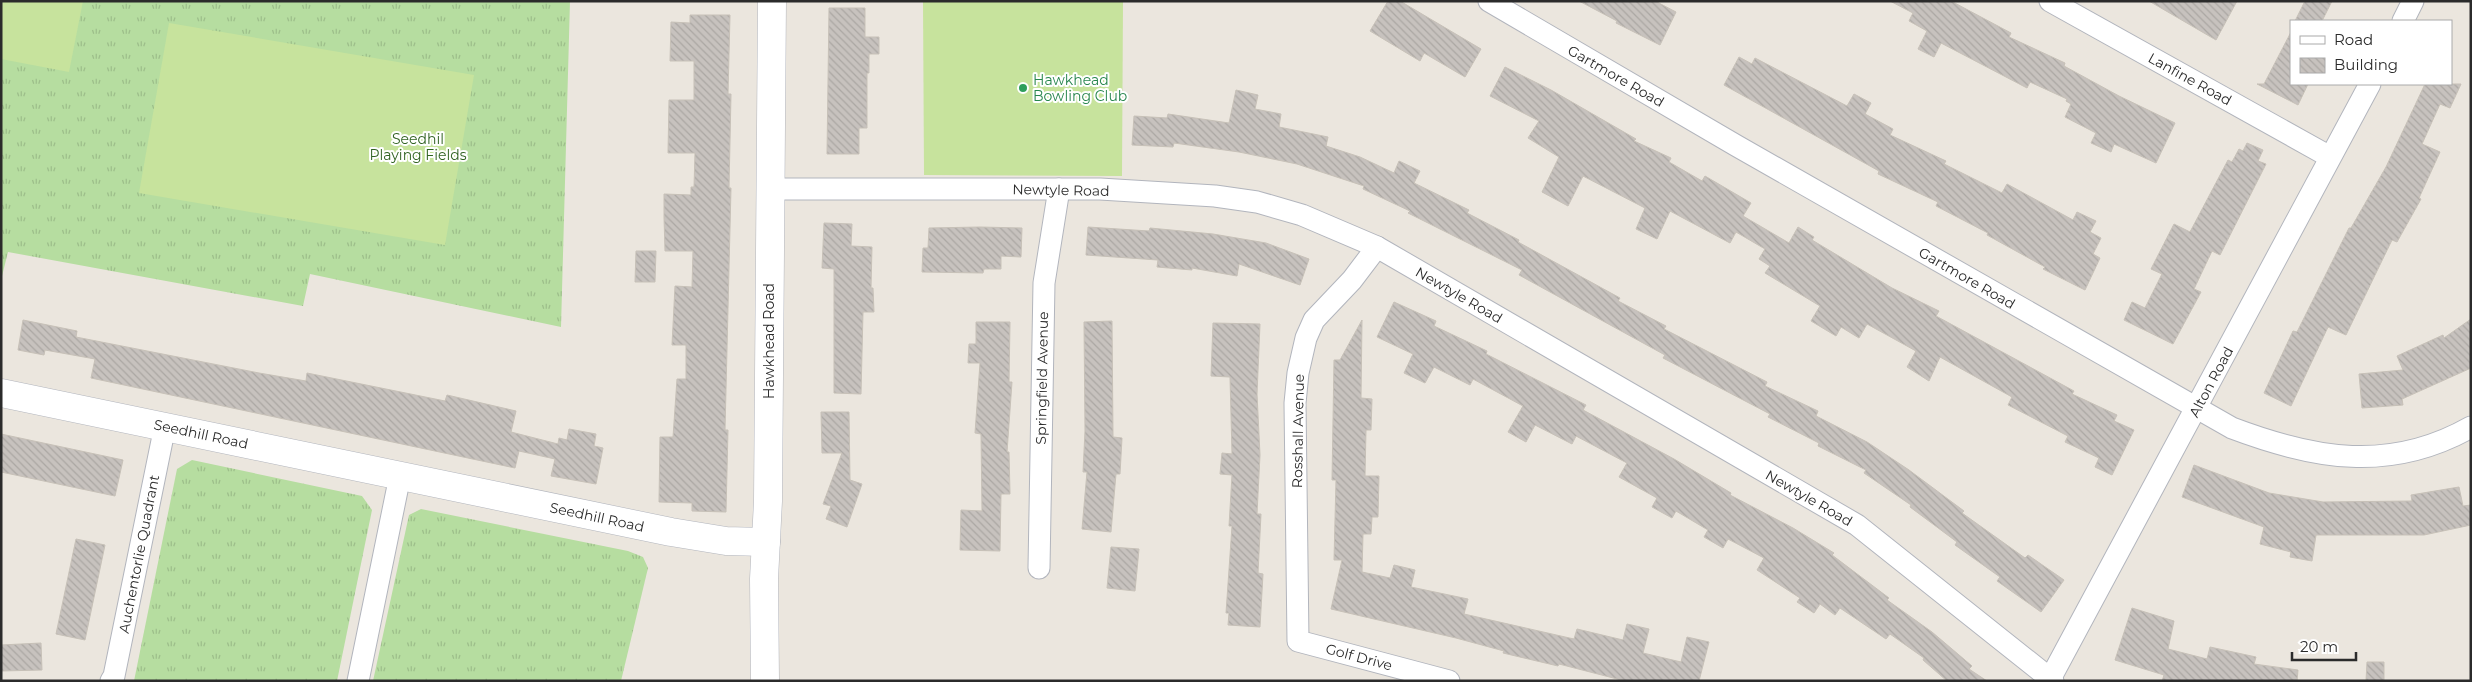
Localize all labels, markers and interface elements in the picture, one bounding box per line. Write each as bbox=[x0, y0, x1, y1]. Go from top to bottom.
legend bbox=[2290, 20, 2452, 85]
text: Road bbox=[2334, 30, 2373, 49]
street label: Gartmore Road bbox=[1565, 41, 1667, 111]
street label: Lanfine Road bbox=[2145, 49, 2235, 109]
text: Building bbox=[2334, 55, 2398, 74]
place label: Hawkhead Bowling Club bbox=[1033, 71, 1127, 105]
marker: Hawkhead Bowling Club bbox=[1017, 82, 1029, 94]
park label: Seedhil Playing Fields bbox=[369, 130, 467, 164]
street label: Newtyle Road bbox=[1012, 180, 1110, 200]
street label: Gartmore Road bbox=[1916, 243, 2018, 313]
street label: Newtyle Road bbox=[1412, 263, 1506, 327]
street label: Hawkhead Road bbox=[760, 283, 778, 399]
street label: Springfield Avenue bbox=[1032, 311, 1052, 445]
street label: Alton Road bbox=[2185, 344, 2237, 420]
street label: Rosshall Avenue bbox=[1288, 374, 1308, 488]
street label: Seedhill Road bbox=[152, 415, 250, 453]
street label: Newtyle Road bbox=[1762, 466, 1856, 530]
street label: Auchentorlie Quadrant bbox=[115, 473, 163, 635]
street label: Seedhill Road bbox=[548, 498, 646, 536]
scale bar bbox=[2292, 630, 2356, 662]
text: 20 m bbox=[2300, 637, 2338, 656]
street label: Golf Drive bbox=[1324, 639, 1394, 675]

